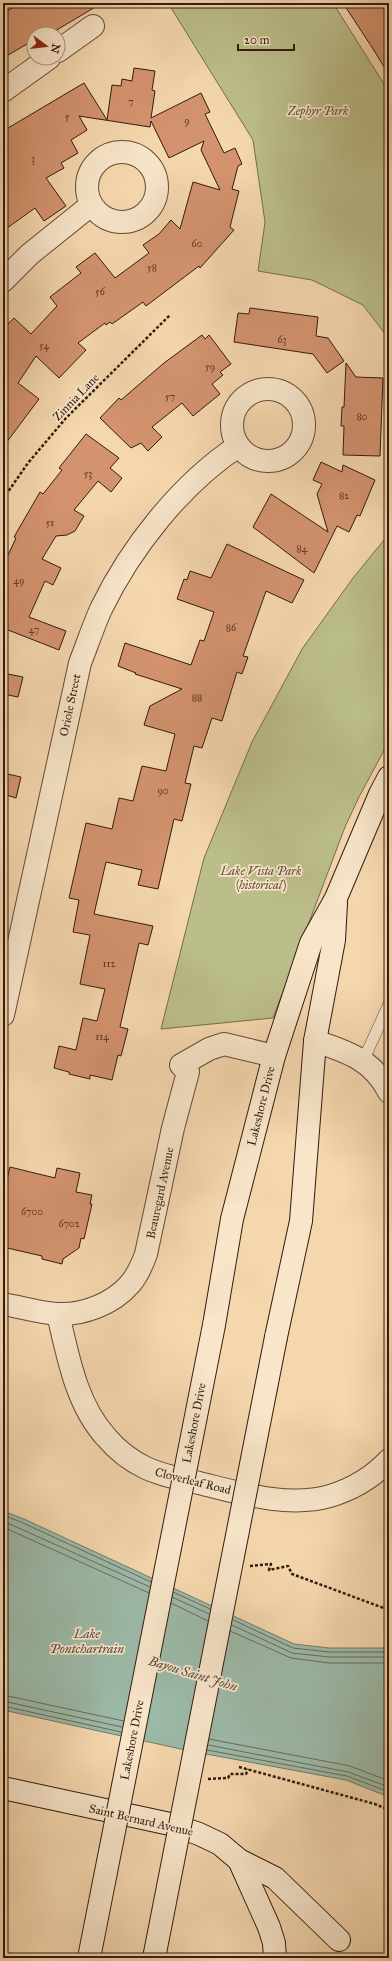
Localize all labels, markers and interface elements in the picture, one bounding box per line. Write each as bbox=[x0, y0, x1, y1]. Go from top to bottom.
north arrow bbox=[26, 26, 66, 66]
scale bar bbox=[238, 26, 294, 52]
text: 20 m bbox=[244, 33, 270, 47]
text: N bbox=[48, 42, 63, 55]
house number: 7 bbox=[128, 96, 134, 108]
park label: Zephyr Park bbox=[287, 104, 349, 119]
house number: 5 bbox=[65, 111, 70, 123]
house number: 9 bbox=[184, 115, 190, 127]
house number: 3 bbox=[31, 153, 35, 165]
house number: 60 bbox=[192, 238, 203, 250]
house number: 58 bbox=[147, 262, 157, 274]
house number: 56 bbox=[95, 286, 106, 298]
house number: 63 bbox=[277, 334, 287, 346]
house number: 54 bbox=[39, 340, 49, 352]
house number: 59 bbox=[205, 361, 215, 373]
street label: Zinnia Lane bbox=[50, 371, 102, 423]
house number: 57 bbox=[165, 391, 175, 403]
house number: 80 bbox=[356, 411, 368, 423]
house number: 53 bbox=[84, 468, 92, 480]
house number: 82 bbox=[339, 490, 349, 502]
house number: 51 bbox=[46, 517, 54, 529]
house number: 84 bbox=[297, 543, 308, 555]
house number: 49 bbox=[14, 575, 24, 587]
house number: 86 bbox=[226, 622, 237, 634]
house number: 47 bbox=[29, 624, 39, 636]
street label: Oriole Street bbox=[57, 672, 84, 738]
house number: 88 bbox=[192, 692, 202, 704]
house number: 90 bbox=[157, 785, 169, 797]
park label: Lake Vista Park (historical) bbox=[220, 864, 302, 892]
house number: 112 bbox=[103, 958, 115, 970]
house number: 114 bbox=[95, 1031, 109, 1043]
street label: Lakeshore Drive bbox=[244, 1065, 278, 1147]
street label: Beauregard Avenue bbox=[143, 1146, 178, 1240]
house number: 6700 bbox=[21, 1206, 43, 1218]
house number: 6702 bbox=[58, 1218, 80, 1230]
street label: Lakeshore Drive bbox=[179, 1382, 209, 1464]
street label: Cloverleaf Road bbox=[153, 1465, 233, 1497]
water label: Lake Pontchartrain bbox=[50, 1626, 124, 1657]
water label: Bayou Saint John bbox=[146, 1653, 239, 1695]
street label: Lakeshore Drive bbox=[117, 1699, 147, 1781]
street label: Saint Bernard Avenue bbox=[87, 1801, 195, 1839]

